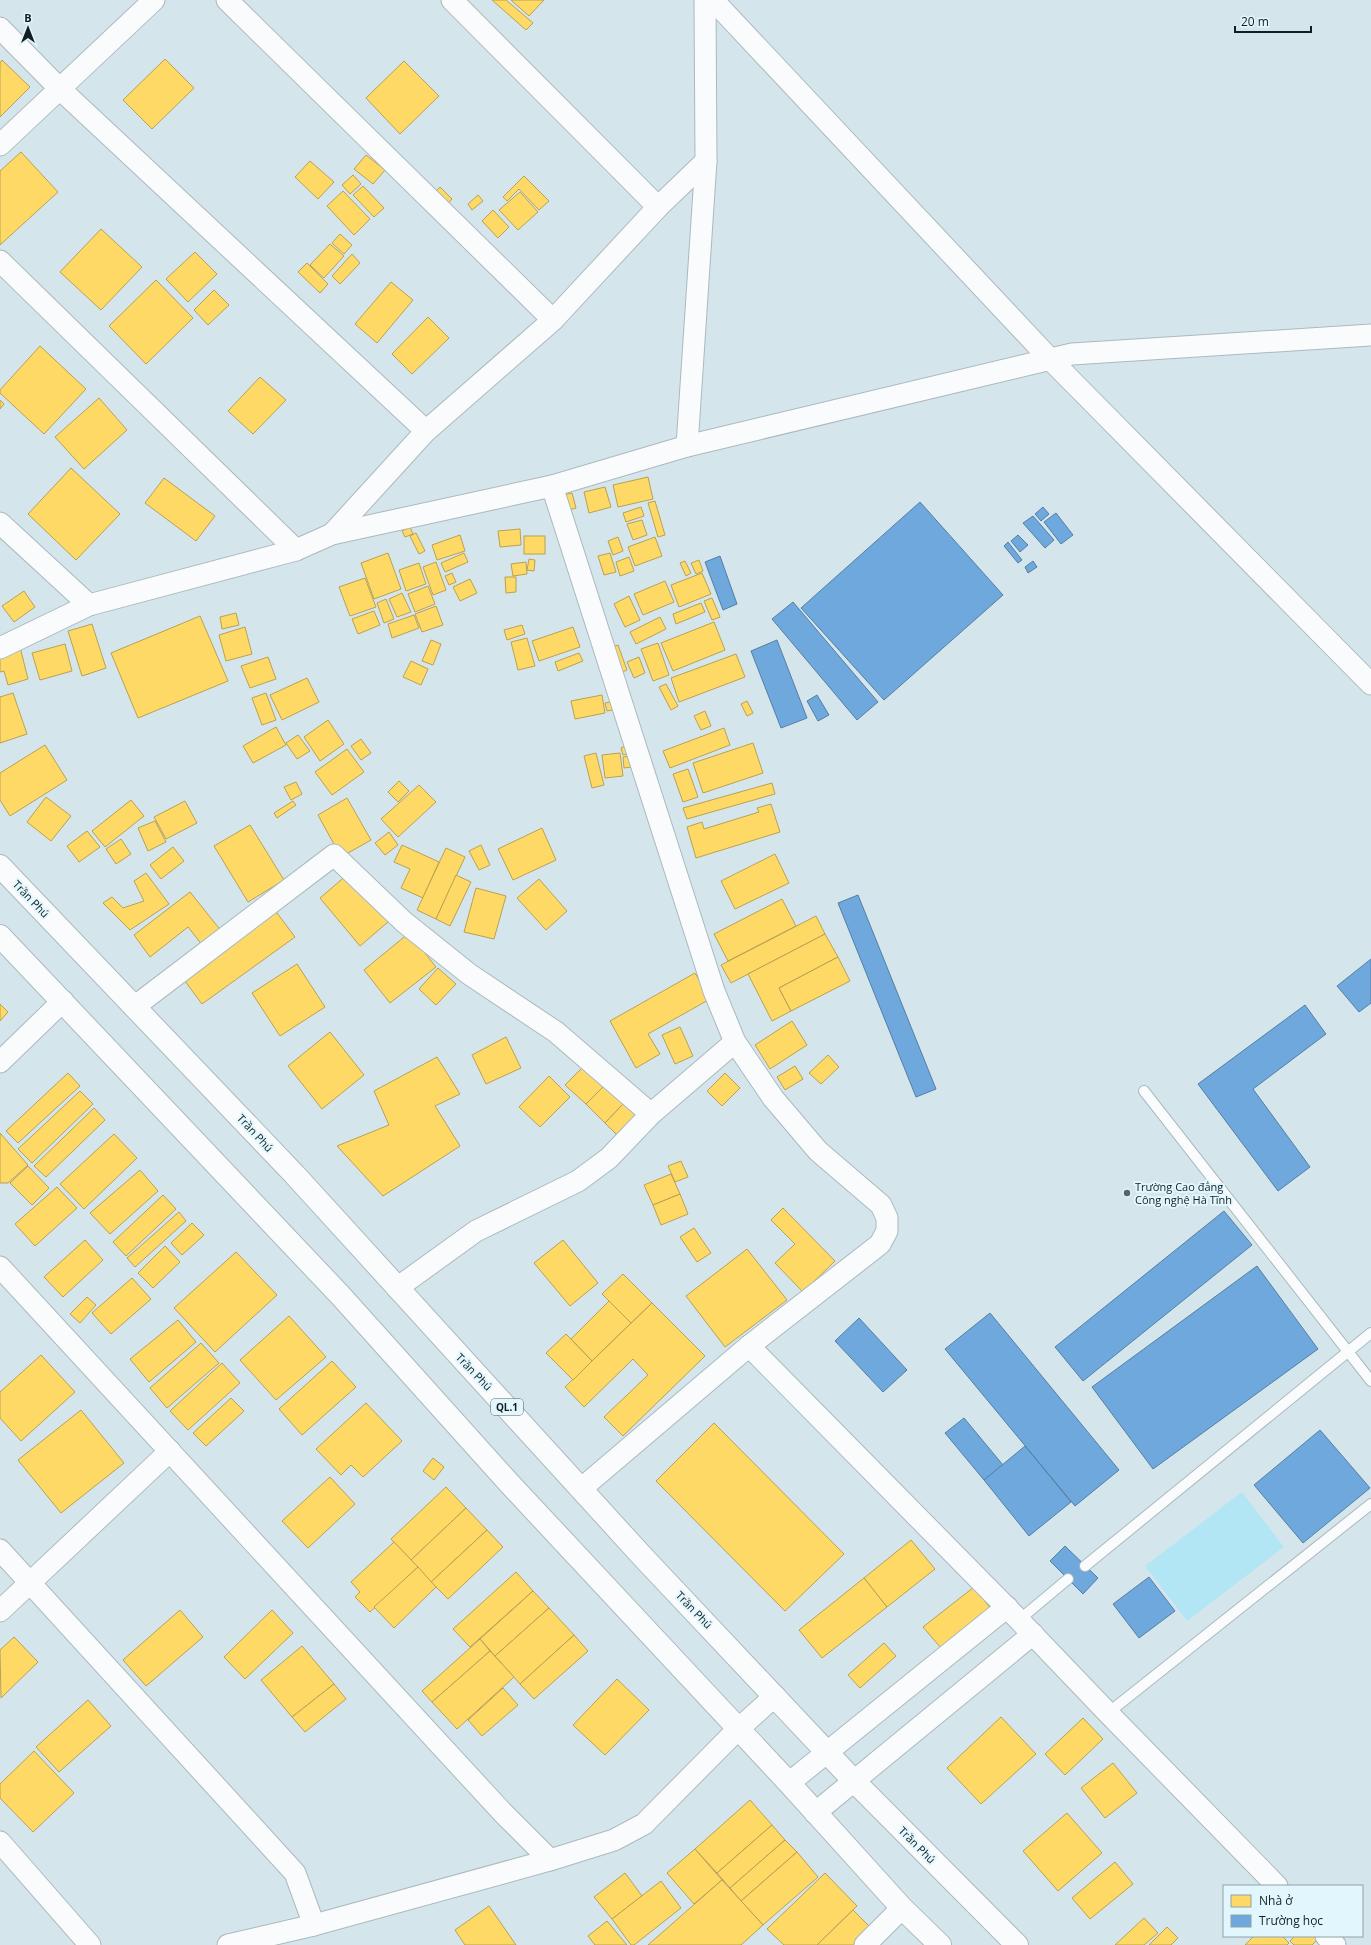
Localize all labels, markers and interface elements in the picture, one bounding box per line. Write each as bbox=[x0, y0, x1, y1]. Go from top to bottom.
north arrow bbox=[8, 8, 48, 48]
scale bar bbox=[1235, 8, 1311, 34]
text: B bbox=[24, 10, 32, 25]
text: 20 m bbox=[1241, 13, 1269, 30]
street label: Trần Phú bbox=[10, 877, 53, 921]
street label: Trần Phú bbox=[234, 1111, 277, 1155]
place label: Trường Cao đẳng Công nghệ Hà Tĩnh bbox=[1135, 1179, 1232, 1207]
marker: Trường Cao đẳng Công nghệ Hà Tĩnh bbox=[1122, 1188, 1132, 1198]
street label: Trần Phú bbox=[453, 1350, 496, 1394]
road number: QL.1 bbox=[491, 1399, 523, 1415]
street label: Trần Phú bbox=[673, 1588, 716, 1632]
street label: Trần Phú bbox=[896, 1823, 939, 1866]
legend bbox=[1223, 1885, 1363, 1937]
text: Nhà ở bbox=[1259, 1892, 1293, 1909]
text: Trường học bbox=[1259, 1912, 1323, 1929]

